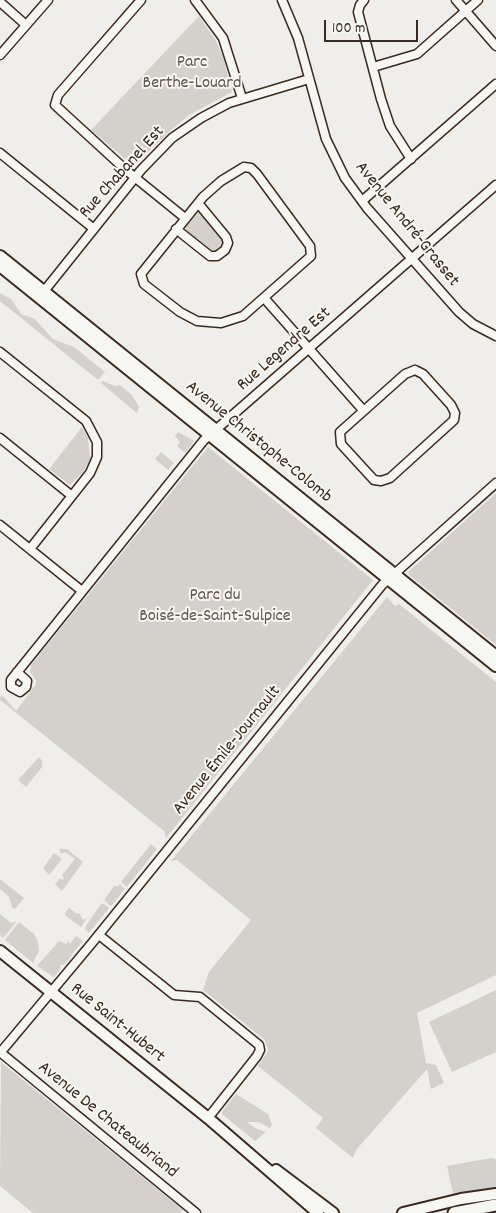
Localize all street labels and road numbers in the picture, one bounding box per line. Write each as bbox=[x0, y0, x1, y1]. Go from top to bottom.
street label: Rue Chabanel Est bbox=[76, 122, 170, 224]
street label: Avenue André-Grasset bbox=[349, 158, 463, 292]
street label: Rue Legendre Est bbox=[234, 303, 336, 397]
street label: Avenue Christophe-Colomb bbox=[180, 377, 336, 509]
street label: Avenue Émile-Journault bbox=[169, 682, 287, 820]
street label: Rue Saint-Hubert bbox=[65, 979, 169, 1069]
street label: Avenue De Chateaubriand bbox=[33, 1058, 181, 1184]

